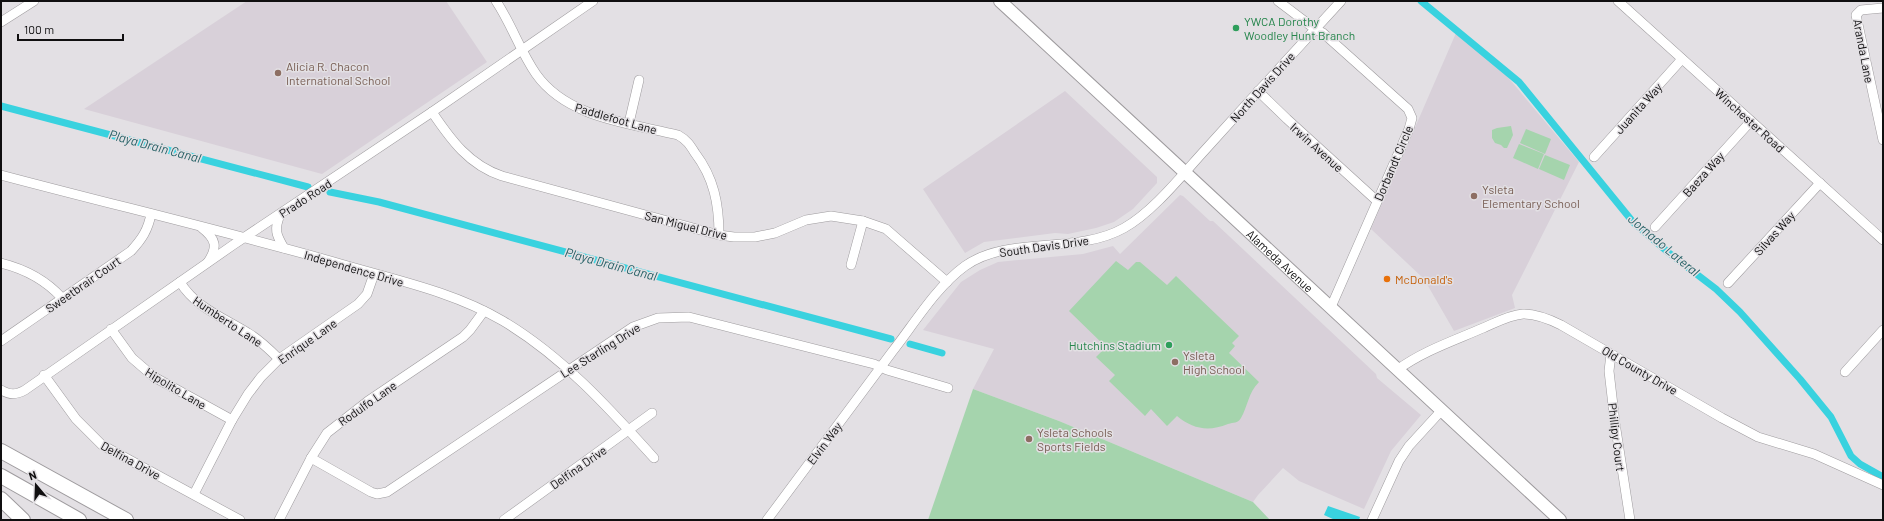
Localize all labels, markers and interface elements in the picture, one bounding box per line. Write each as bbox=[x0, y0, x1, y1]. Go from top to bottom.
place label: YWCA Dorothy Woodley Hunt Branch bbox=[1244, 14, 1355, 42]
scale bar bbox=[18, 16, 123, 42]
street label: Aranda Lane bbox=[1851, 18, 1877, 84]
text: 100 m bbox=[24, 22, 54, 36]
marker: YWCA Dorothy Woodley Hunt Branch bbox=[1231, 23, 1241, 33]
street label: North Davis Drive bbox=[1227, 49, 1297, 125]
place label: Alicia R. Chacon International School bbox=[286, 59, 390, 87]
marker: Alicia R. Chacon International School bbox=[273, 68, 283, 78]
street label: Juanita Way bbox=[1612, 79, 1665, 136]
street label: Winchester Road bbox=[1712, 85, 1788, 155]
street label: Paddlefoot Lane bbox=[573, 100, 659, 136]
street label: Irwin Avenue bbox=[1288, 120, 1346, 174]
street label: Dorbandt Circle bbox=[1371, 123, 1415, 203]
water label: Playa Drain Canal bbox=[107, 126, 203, 166]
street label: Baeza Way bbox=[1679, 148, 1727, 199]
street label: Prado Road bbox=[276, 176, 334, 220]
place label: Ysleta Elementary School bbox=[1482, 182, 1580, 210]
marker: Ysleta Elementary School bbox=[1469, 191, 1479, 201]
street label: San Miguel Drive bbox=[643, 208, 729, 242]
street label: Silvas Way bbox=[1751, 208, 1798, 258]
water label: Jornado Lateral bbox=[1625, 211, 1703, 279]
street label: Alameda Avenue bbox=[1244, 226, 1316, 295]
street label: South Davis Drive bbox=[998, 233, 1090, 259]
water label: Playa Drain Canal bbox=[563, 244, 659, 284]
street label: Independence Drive bbox=[303, 247, 405, 289]
street label: Sweetbrair Court bbox=[43, 253, 123, 315]
place label: McDonald's bbox=[1395, 272, 1453, 286]
marker: McDonald's bbox=[1382, 274, 1392, 284]
street label: Humberto Lane bbox=[191, 293, 265, 349]
street label: Enrique Lane bbox=[275, 316, 339, 366]
street label: Lee Starling Drive bbox=[557, 320, 643, 380]
place label: Hutchins Stadium bbox=[1069, 338, 1161, 352]
marker: Hutchins Stadium bbox=[1164, 340, 1174, 350]
street label: Old County Drive bbox=[1600, 343, 1680, 397]
place label: Ysleta High School bbox=[1183, 348, 1245, 376]
marker: Ysleta High School bbox=[1170, 357, 1180, 367]
street label: Hipolito Lane bbox=[143, 364, 209, 412]
street label: Rodulfo Lane bbox=[335, 378, 399, 428]
street label: Phillipy Court bbox=[1606, 402, 1628, 472]
street label: Elvin Way bbox=[804, 419, 845, 467]
place label: Ysleta Schools Sports Fields bbox=[1037, 425, 1113, 453]
marker: Ysleta Schools Sports Fields bbox=[1024, 434, 1034, 444]
street label: Delfina Drive bbox=[99, 438, 163, 482]
street label: Delfina Drive bbox=[547, 442, 609, 492]
north arrow bbox=[16, 465, 56, 505]
text: N bbox=[27, 468, 38, 482]

